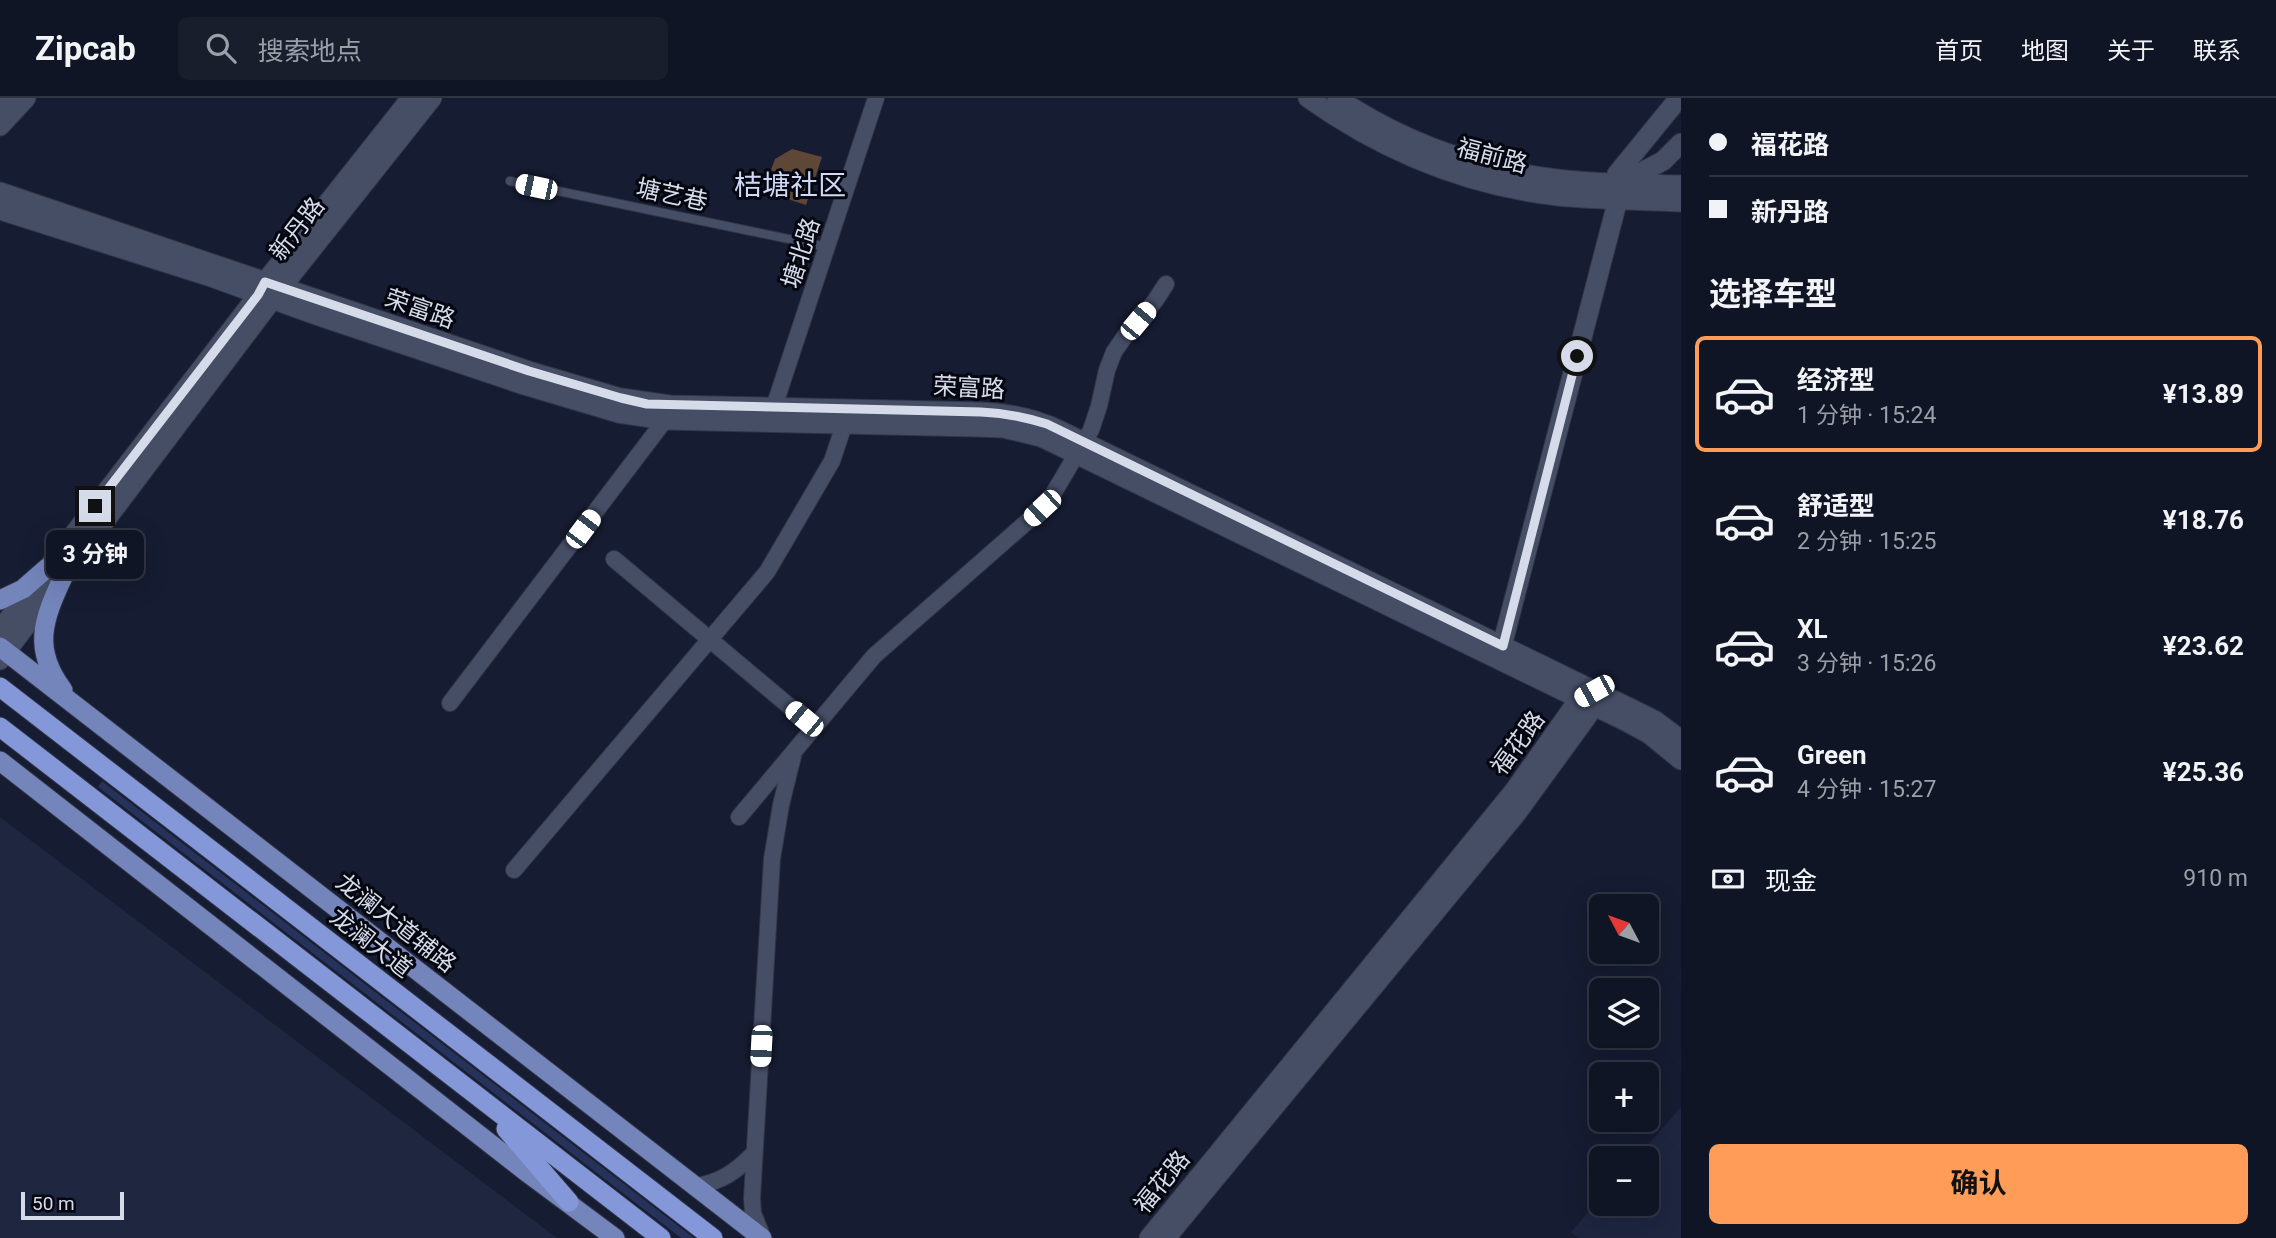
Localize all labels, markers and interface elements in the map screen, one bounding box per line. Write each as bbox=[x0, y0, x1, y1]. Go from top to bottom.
search box bbox=[178, 17, 668, 80]
text: Zipcab bbox=[35, 29, 136, 68]
icon: search bbox=[202, 29, 240, 67]
text: 搜索地点 bbox=[258, 36, 362, 66]
text: 首页 bbox=[1935, 37, 1983, 65]
text: 地图 bbox=[2021, 37, 2069, 65]
text: 关于 bbox=[2107, 37, 2155, 65]
text: 联系 bbox=[2193, 37, 2241, 65]
text: 福花路 bbox=[1751, 130, 1829, 160]
street label: 福前路 bbox=[1454, 133, 1530, 179]
district label: 桔塘社区 bbox=[734, 169, 846, 202]
car bbox=[514, 172, 559, 202]
street label: 塘艺巷 bbox=[634, 174, 710, 216]
street label: 新丹路 bbox=[264, 192, 330, 266]
text: 新丹路 bbox=[1751, 197, 1829, 227]
street label: 塘北路 bbox=[777, 214, 825, 292]
text: 选择车型 bbox=[1709, 275, 1837, 313]
street label: 荣富路 bbox=[381, 284, 459, 334]
car bbox=[1117, 298, 1160, 344]
route start bbox=[1561, 340, 1593, 372]
icon: car bbox=[1713, 363, 1776, 426]
text: 经济型 bbox=[1797, 365, 1875, 395]
street label: 荣富路 bbox=[932, 372, 1006, 404]
text: ¥13.89 bbox=[2163, 379, 2244, 409]
text: 1 分钟 · 15:24 bbox=[1797, 402, 1936, 429]
car bbox=[1020, 486, 1065, 530]
icon: car bbox=[1713, 489, 1776, 552]
route end bbox=[79, 490, 111, 522]
text: 舒适型 bbox=[1797, 491, 1875, 521]
text: ¥18.76 bbox=[2163, 505, 2244, 535]
car bbox=[562, 506, 605, 552]
text: 2 分钟 · 15:25 bbox=[1797, 528, 1936, 555]
callout: 3 分钟 bbox=[46, 530, 144, 579]
text: 3 分钟 bbox=[63, 541, 127, 568]
text: XL bbox=[1797, 614, 1828, 644]
icon: car bbox=[1713, 615, 1776, 678]
text: ¥23.62 bbox=[2163, 631, 2244, 661]
text: 3 分钟 · 15:26 bbox=[1797, 650, 1936, 677]
car bbox=[1571, 672, 1618, 710]
car bbox=[782, 697, 827, 741]
street label: 福花路 bbox=[1486, 706, 1550, 780]
text: Green bbox=[1797, 740, 1867, 770]
icon: car bbox=[1713, 741, 1776, 804]
text: ¥25.36 bbox=[2163, 757, 2244, 787]
text: 4 分钟 · 15:27 bbox=[1797, 776, 1936, 803]
icon: cash bbox=[1709, 860, 1747, 898]
text: 910 m bbox=[2183, 865, 2248, 892]
text: 现金 bbox=[1765, 866, 1817, 896]
street label: 龙澜大道辅路 bbox=[330, 867, 462, 979]
north arrow bbox=[1589, 894, 1659, 964]
map controls bbox=[1589, 894, 1659, 1216]
street label: 龙澜大道 bbox=[324, 902, 418, 984]
button: layers bbox=[1589, 978, 1659, 1048]
car bbox=[750, 1024, 773, 1068]
button: + bbox=[1589, 1062, 1659, 1132]
button: 确认 bbox=[1709, 1144, 2248, 1224]
street label: 福花路 bbox=[1128, 1145, 1196, 1219]
button: − bbox=[1589, 1146, 1659, 1216]
scale bar bbox=[21, 1189, 124, 1221]
text: 50 m bbox=[32, 1192, 75, 1215]

